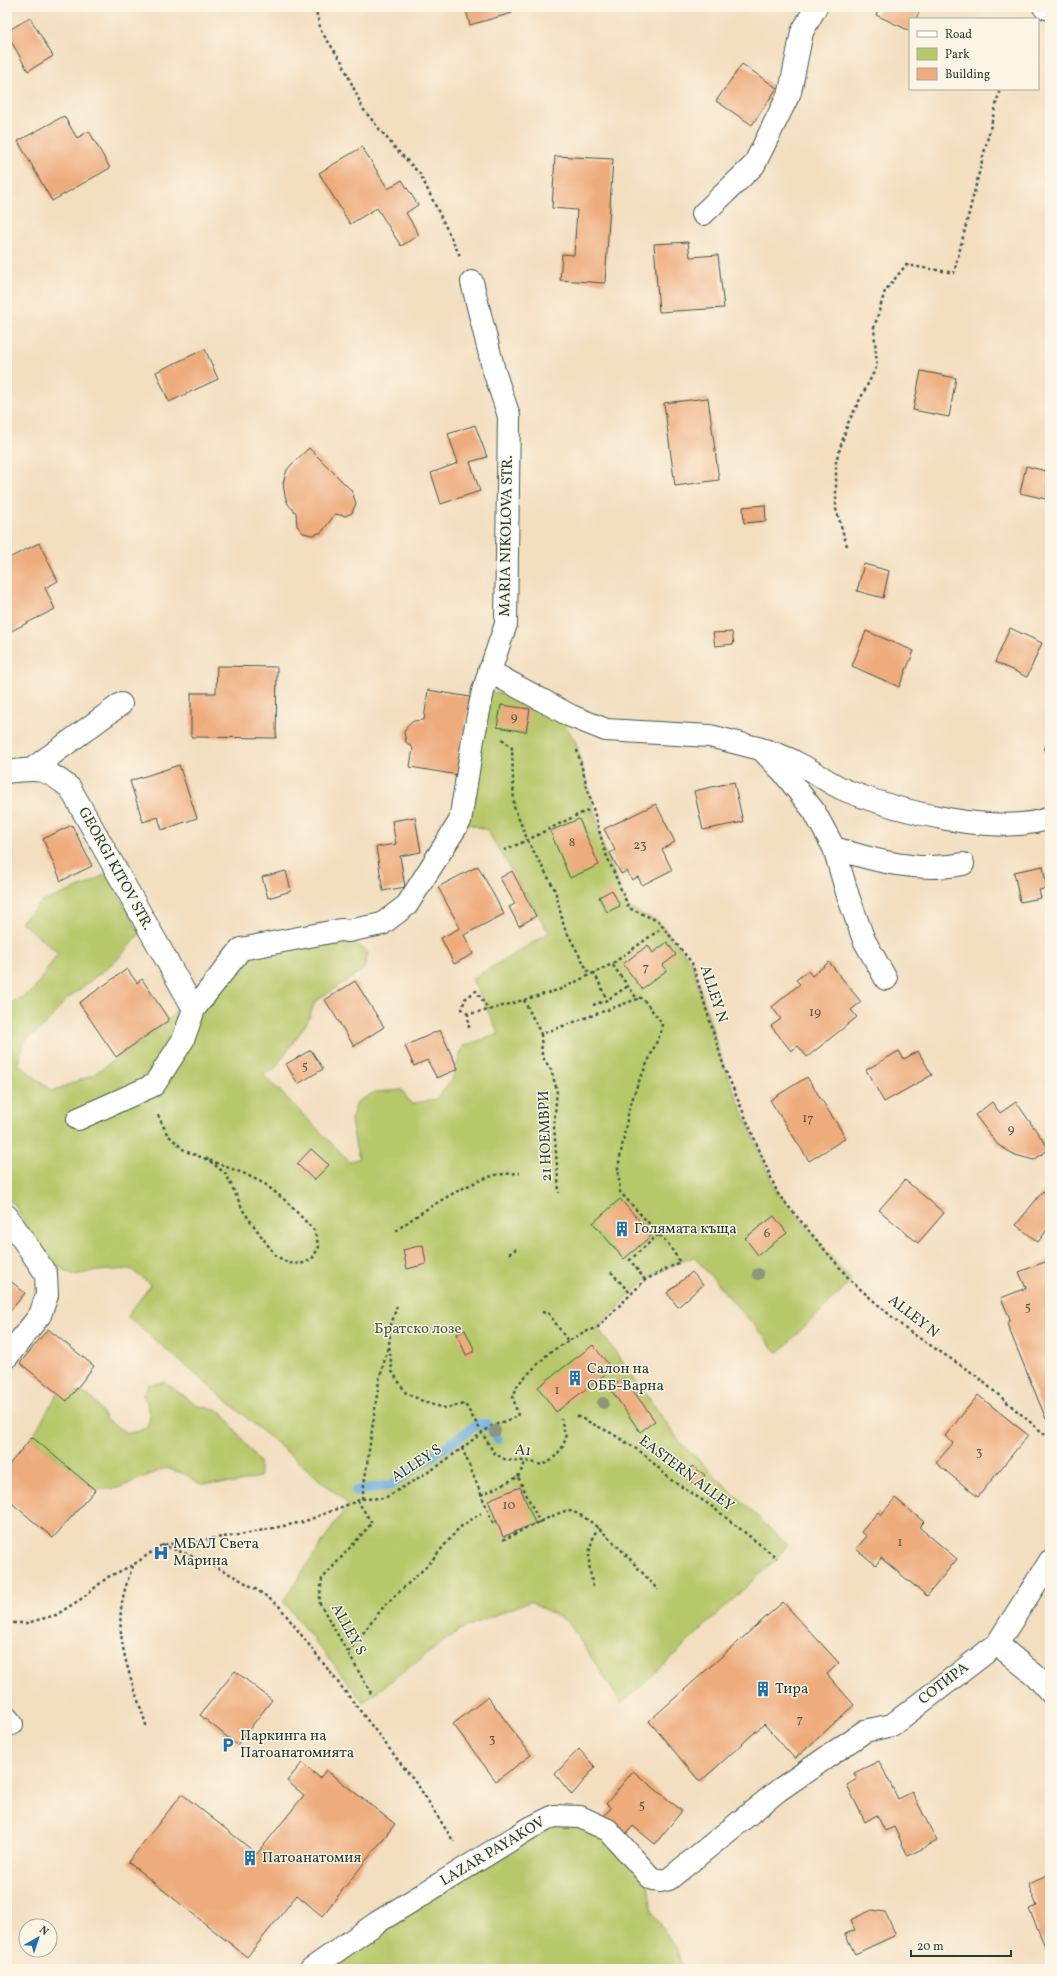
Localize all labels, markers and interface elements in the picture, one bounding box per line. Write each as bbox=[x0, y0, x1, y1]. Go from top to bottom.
legend bbox=[909, 18, 1039, 90]
text: Road bbox=[945, 27, 972, 43]
text: Park bbox=[945, 47, 970, 63]
text: Building bbox=[945, 67, 990, 83]
street label: MARIA NIKOLOVA STR. bbox=[495, 455, 519, 617]
house number: 9 bbox=[511, 709, 518, 727]
street label: GEORGI KITOV STR. bbox=[72, 804, 158, 934]
house number: 8 bbox=[569, 834, 575, 852]
house number: 23 bbox=[633, 837, 647, 855]
house number: 7 bbox=[643, 959, 649, 977]
street label: ALLEY N bbox=[694, 963, 732, 1025]
house number: 19 bbox=[809, 1004, 821, 1022]
house number: 5 bbox=[302, 1058, 308, 1076]
street label: 21 НОЕМВРИ bbox=[534, 1090, 558, 1182]
house number: 17 bbox=[802, 1110, 814, 1128]
house number: 9 bbox=[1008, 1121, 1015, 1139]
place label: Голямата къща bbox=[634, 1219, 737, 1240]
building icon: Голямата къща bbox=[613, 1220, 631, 1238]
house number: 6 bbox=[764, 1225, 771, 1243]
street label: ALLEY N bbox=[883, 1290, 943, 1344]
house number: 5 bbox=[1025, 1299, 1031, 1317]
park label: Братско лозе bbox=[374, 1319, 462, 1340]
place label: Салон на ОББ-Варна bbox=[587, 1359, 664, 1397]
building icon: Салон на ОББ-Варна bbox=[566, 1369, 584, 1387]
house number: 1 bbox=[554, 1382, 560, 1400]
street label: EASTERN ALLEY bbox=[634, 1431, 738, 1517]
street label: ALLEY S bbox=[388, 1440, 446, 1488]
street label: А1 bbox=[514, 1440, 532, 1462]
house number: 3 bbox=[976, 1444, 983, 1462]
house number: 10 bbox=[503, 1497, 516, 1515]
place label: МБАЛ Света Марина bbox=[173, 1534, 259, 1572]
house number: 1 bbox=[897, 1534, 903, 1552]
hospital icon: МБАЛ Света Марина bbox=[152, 1544, 170, 1562]
street label: ALLEY S bbox=[325, 1600, 371, 1660]
street label: СОТИРА bbox=[914, 1657, 974, 1710]
place label: Тира bbox=[775, 1679, 808, 1700]
building icon: Тира bbox=[754, 1680, 772, 1698]
house number: 7 bbox=[797, 1711, 803, 1729]
place label: Паркинга на Патоанатомията bbox=[240, 1726, 354, 1764]
house number: 3 bbox=[489, 1731, 496, 1749]
parking icon: Паркинга на Патоанатомията bbox=[219, 1736, 237, 1754]
house number: 5 bbox=[639, 1797, 645, 1815]
street label: LAZAR PAYAKOV bbox=[436, 1812, 550, 1892]
place label: Патоанатомия bbox=[262, 1848, 362, 1869]
building icon: Патоанатомия bbox=[241, 1849, 259, 1867]
north arrow bbox=[18, 1918, 58, 1958]
text: N bbox=[36, 1923, 51, 1940]
scale bar bbox=[911, 1932, 1011, 1958]
text: 20 m bbox=[917, 1939, 944, 1955]

